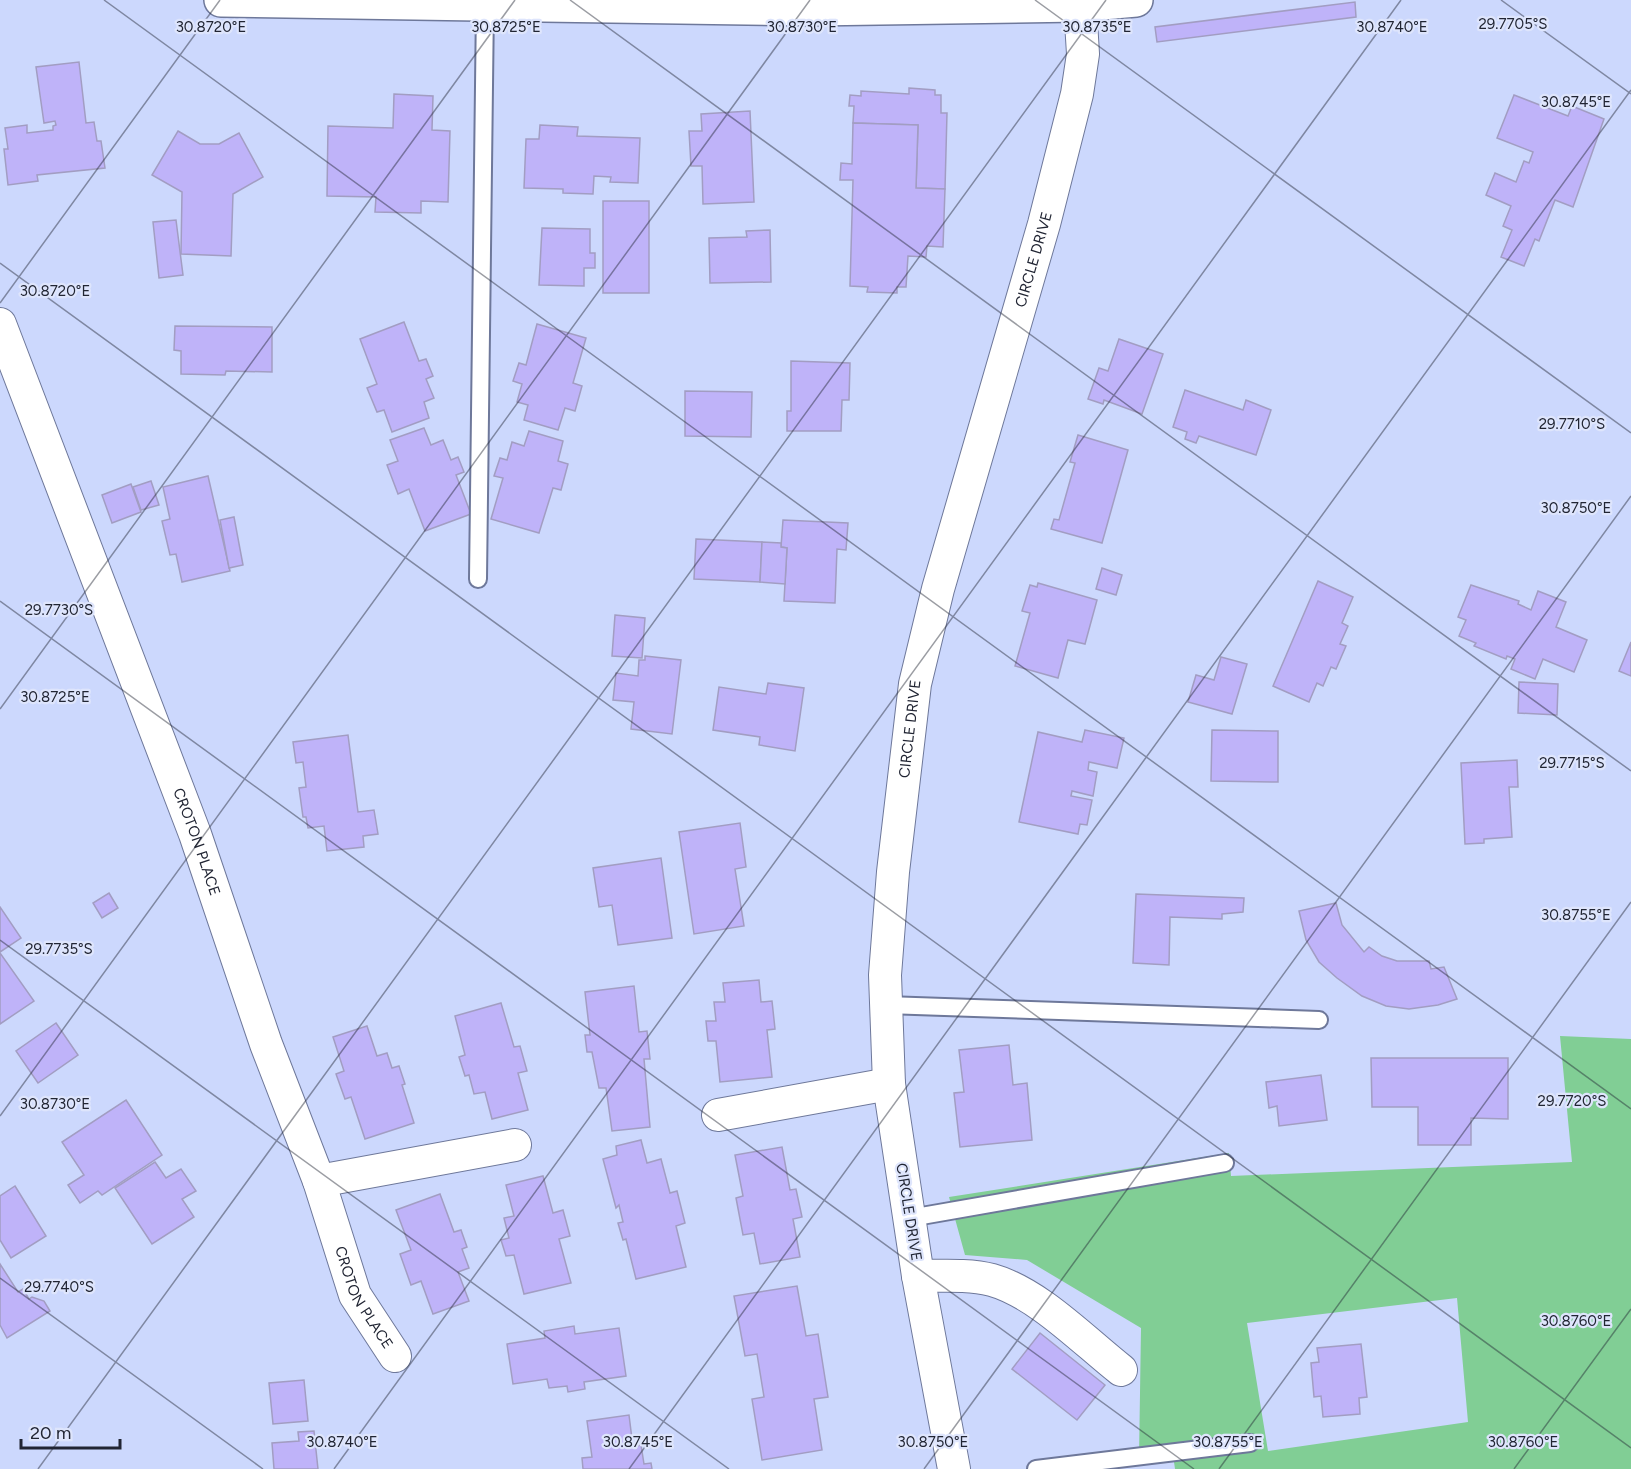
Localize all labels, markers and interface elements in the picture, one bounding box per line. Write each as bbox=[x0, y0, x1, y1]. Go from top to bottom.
text: 29.7705°S bbox=[1478, 15, 1548, 33]
text: 30.8720°E bbox=[176, 18, 246, 36]
text: 30.8725°E bbox=[471, 18, 541, 36]
text: 30.8730°E bbox=[767, 18, 837, 36]
text: 30.8735°E bbox=[1062, 18, 1132, 36]
text: 30.8740°E bbox=[1356, 18, 1428, 36]
text: 30.8745°E bbox=[1541, 93, 1611, 111]
street label: CIRCLE DRIVE bbox=[1011, 210, 1056, 309]
text: 30.8720°E bbox=[20, 282, 90, 300]
text: 29.7710°S bbox=[1539, 415, 1605, 433]
text: 30.8750°E bbox=[1541, 499, 1611, 517]
text: 29.7730°S bbox=[25, 601, 93, 619]
street label: CIRCLE DRIVE bbox=[895, 679, 924, 779]
text: 30.8725°E bbox=[20, 688, 90, 706]
text: 29.7715°S bbox=[1539, 754, 1605, 772]
street label: CROTON PLACE bbox=[169, 785, 224, 898]
text: 30.8755°E bbox=[1541, 906, 1611, 924]
text: 29.7735°S bbox=[25, 940, 93, 958]
text: 29.7720°S bbox=[1538, 1092, 1606, 1110]
text: 30.8730°E bbox=[20, 1095, 90, 1113]
street label: CIRCLE DRIVE bbox=[892, 1162, 926, 1262]
street label: CROTON PLACE bbox=[331, 1244, 397, 1352]
text: 29.7740°S bbox=[24, 1278, 94, 1296]
text: 30.8760°E bbox=[1541, 1312, 1611, 1330]
scale bar bbox=[21, 1412, 120, 1450]
text: 20 m bbox=[30, 1422, 71, 1444]
text: 30.8740°E bbox=[306, 1433, 378, 1451]
text: 30.8745°E bbox=[603, 1433, 673, 1451]
text: 30.8750°E bbox=[898, 1433, 968, 1451]
text: 30.8755°E bbox=[1193, 1433, 1263, 1451]
text: 30.8760°E bbox=[1488, 1433, 1558, 1451]

